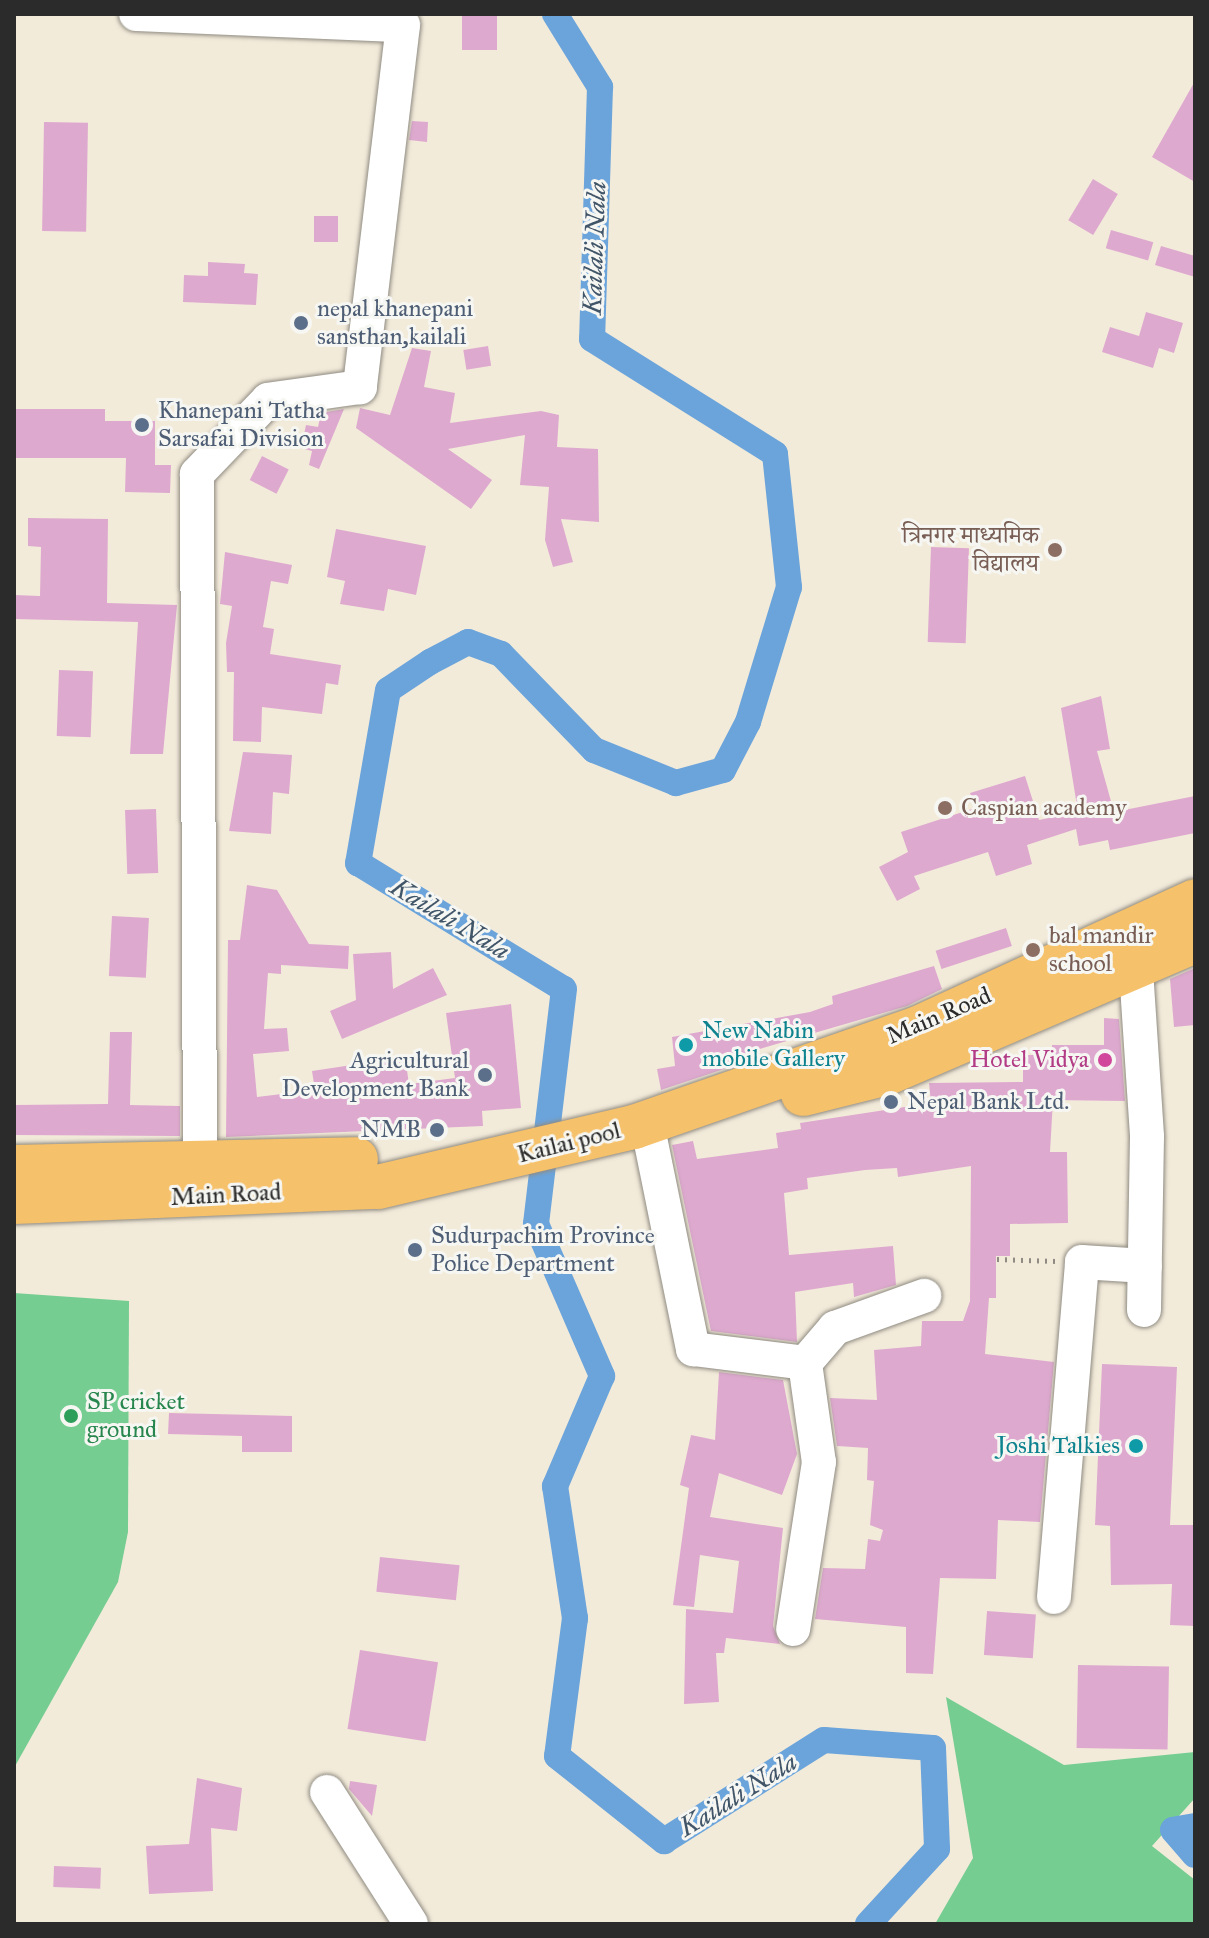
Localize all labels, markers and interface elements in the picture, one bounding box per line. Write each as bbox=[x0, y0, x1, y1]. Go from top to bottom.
water label: Kailali Nala bbox=[577, 181, 613, 315]
place label: nepal khanepani sansthan,kailali bbox=[317, 295, 473, 351]
marker: nepal khanepani sansthan,kailali bbox=[292, 314, 310, 332]
place label: Khanepani Tatha Sarsafai Division bbox=[158, 397, 325, 453]
marker: Khanepani Tatha Sarsafai Division bbox=[133, 416, 151, 434]
place label: त्रिनगर माध्यमिक विद्यालय bbox=[902, 522, 1039, 578]
marker: त्रिनगर माध्यमिक विद्यालय bbox=[1046, 541, 1064, 559]
place label: Caspian academy bbox=[961, 794, 1127, 822]
marker: Caspian academy bbox=[936, 799, 954, 817]
water label: Kailali Nala bbox=[385, 871, 515, 967]
place label: bal mandir school bbox=[1049, 922, 1153, 978]
marker: bal mandir school bbox=[1024, 941, 1042, 959]
street label: Main Road bbox=[882, 981, 996, 1051]
place label: New Nabin mobile Gallery bbox=[702, 1017, 845, 1073]
marker: New Nabin mobile Gallery bbox=[677, 1036, 695, 1054]
place label: Hotel Vidya bbox=[970, 1046, 1089, 1074]
place label: Agricultural Development Bank bbox=[282, 1047, 469, 1103]
marker: Hotel Vidya bbox=[1096, 1051, 1114, 1069]
marker: Agricultural Development Bank bbox=[476, 1066, 494, 1084]
place label: Nepal Bank Ltd. bbox=[907, 1088, 1069, 1116]
marker: Nepal Bank Ltd. bbox=[882, 1093, 900, 1111]
place label: NMB bbox=[360, 1116, 421, 1144]
street label: Kailai pool bbox=[515, 1116, 623, 1170]
marker: NMB bbox=[428, 1121, 446, 1139]
street label: Main Road bbox=[170, 1178, 282, 1212]
place label: Sudurpachim Province Police Department bbox=[431, 1222, 655, 1278]
marker: Sudurpachim Province Police Department bbox=[406, 1241, 424, 1259]
place label: SP cricket ground bbox=[87, 1388, 185, 1444]
marker: SP cricket ground bbox=[62, 1407, 80, 1425]
place label: Joshi Talkies bbox=[997, 1432, 1120, 1460]
marker: Joshi Talkies bbox=[1127, 1437, 1145, 1455]
water label: Kailali Nala bbox=[673, 1746, 803, 1844]

